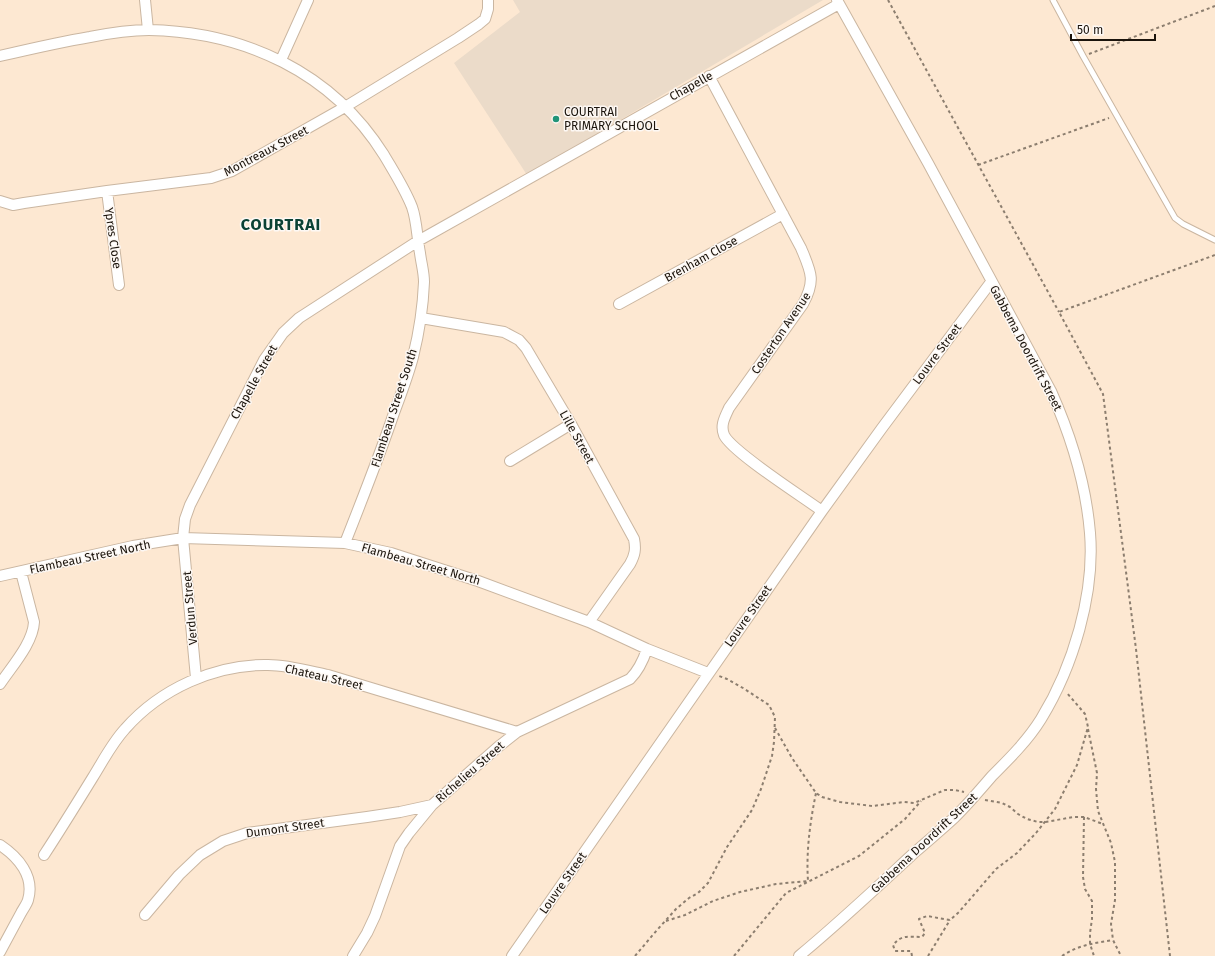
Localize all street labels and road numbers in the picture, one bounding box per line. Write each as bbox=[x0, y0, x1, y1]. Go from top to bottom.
street label: Chapelle bbox=[667, 68, 715, 104]
street label: Montreaux Street bbox=[221, 123, 311, 179]
street label: Ypres Close bbox=[102, 206, 124, 270]
street label: Brenham Close bbox=[662, 233, 740, 285]
street label: Gabbema Doordrift Street bbox=[987, 283, 1065, 414]
street label: Costerton Avenue bbox=[748, 289, 814, 377]
street label: Louvre Street bbox=[910, 320, 965, 387]
street label: Chapelle Street bbox=[228, 342, 281, 422]
street label: Flambeau Street South bbox=[368, 347, 420, 469]
street label: Lille Street bbox=[557, 408, 598, 467]
street label: Flambeau Street North bbox=[28, 537, 152, 577]
street label: Flambeau Street North bbox=[360, 540, 482, 588]
street label: Verdun Street bbox=[180, 570, 200, 646]
street label: Louvre Street bbox=[722, 582, 775, 650]
street label: Chateau Street bbox=[283, 661, 365, 693]
street label: Richelieu Street bbox=[433, 738, 508, 806]
street label: Gabbema Doordrift Street bbox=[868, 790, 981, 896]
street label: Dumont Street bbox=[245, 815, 326, 840]
street label: Louvre Street bbox=[537, 849, 590, 917]

